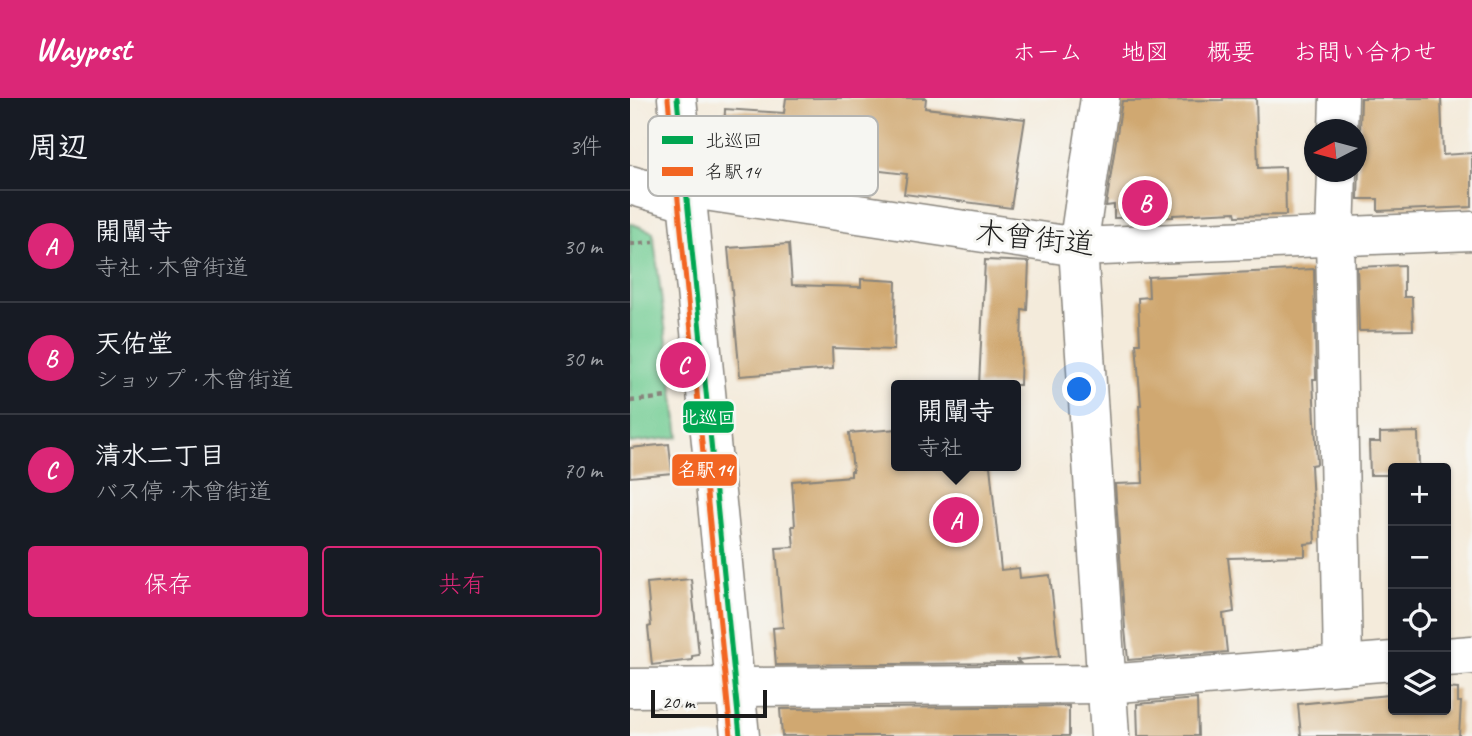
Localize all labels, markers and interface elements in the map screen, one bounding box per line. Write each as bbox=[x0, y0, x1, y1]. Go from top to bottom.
text: Waypost bbox=[35, 28, 131, 70]
text: ホーム bbox=[1012, 37, 1083, 67]
text: 地図 bbox=[1121, 37, 1169, 67]
text: 概要 bbox=[1207, 37, 1255, 67]
text: お問い合わせ bbox=[1293, 37, 1437, 67]
legend bbox=[648, 116, 878, 196]
north arrow bbox=[1304, 119, 1367, 182]
text: 周辺 bbox=[28, 128, 88, 166]
text: 北巡回 bbox=[705, 129, 762, 153]
text: 3件 bbox=[569, 132, 602, 161]
text: 名駅14 bbox=[705, 160, 763, 184]
pin: B bbox=[1122, 177, 1168, 229]
street label: 木曾街道 bbox=[973, 213, 1097, 263]
text: 開闡寺 bbox=[95, 215, 173, 248]
text: A bbox=[45, 232, 57, 261]
text: 30 m bbox=[563, 232, 602, 261]
text: 寺社 · 木曾街道 bbox=[95, 253, 248, 282]
text: 天佑堂 bbox=[95, 327, 173, 360]
pin: C bbox=[660, 339, 706, 391]
text: B bbox=[45, 344, 57, 373]
text: 30 m bbox=[563, 344, 602, 373]
text: ショップ · 木曾街道 bbox=[95, 365, 294, 394]
your location bbox=[1062, 372, 1096, 406]
popup bbox=[891, 380, 1021, 471]
text: 開闡寺 bbox=[917, 395, 995, 428]
line badge: 北巡回 bbox=[682, 400, 735, 434]
text: 北巡回 bbox=[679, 406, 737, 430]
text: 寺社 bbox=[917, 433, 963, 462]
text: 清水二丁目 bbox=[95, 439, 225, 472]
line badge: 名駅14 bbox=[671, 453, 738, 487]
text: C bbox=[46, 456, 56, 485]
text: 70 m bbox=[563, 456, 602, 485]
text: 名駅14 bbox=[677, 458, 735, 482]
map controls bbox=[1388, 463, 1451, 715]
button: + bbox=[1388, 463, 1451, 526]
text: バス停 · 木曾街道 bbox=[95, 477, 271, 506]
pin: A bbox=[933, 494, 979, 546]
button: − bbox=[1388, 526, 1451, 589]
button: 保存 bbox=[28, 546, 308, 617]
button: 共有 bbox=[322, 546, 602, 617]
button: locate bbox=[1388, 589, 1451, 652]
button: layers bbox=[1388, 652, 1451, 715]
scale bar bbox=[651, 687, 766, 719]
text: 20 m bbox=[662, 690, 694, 714]

